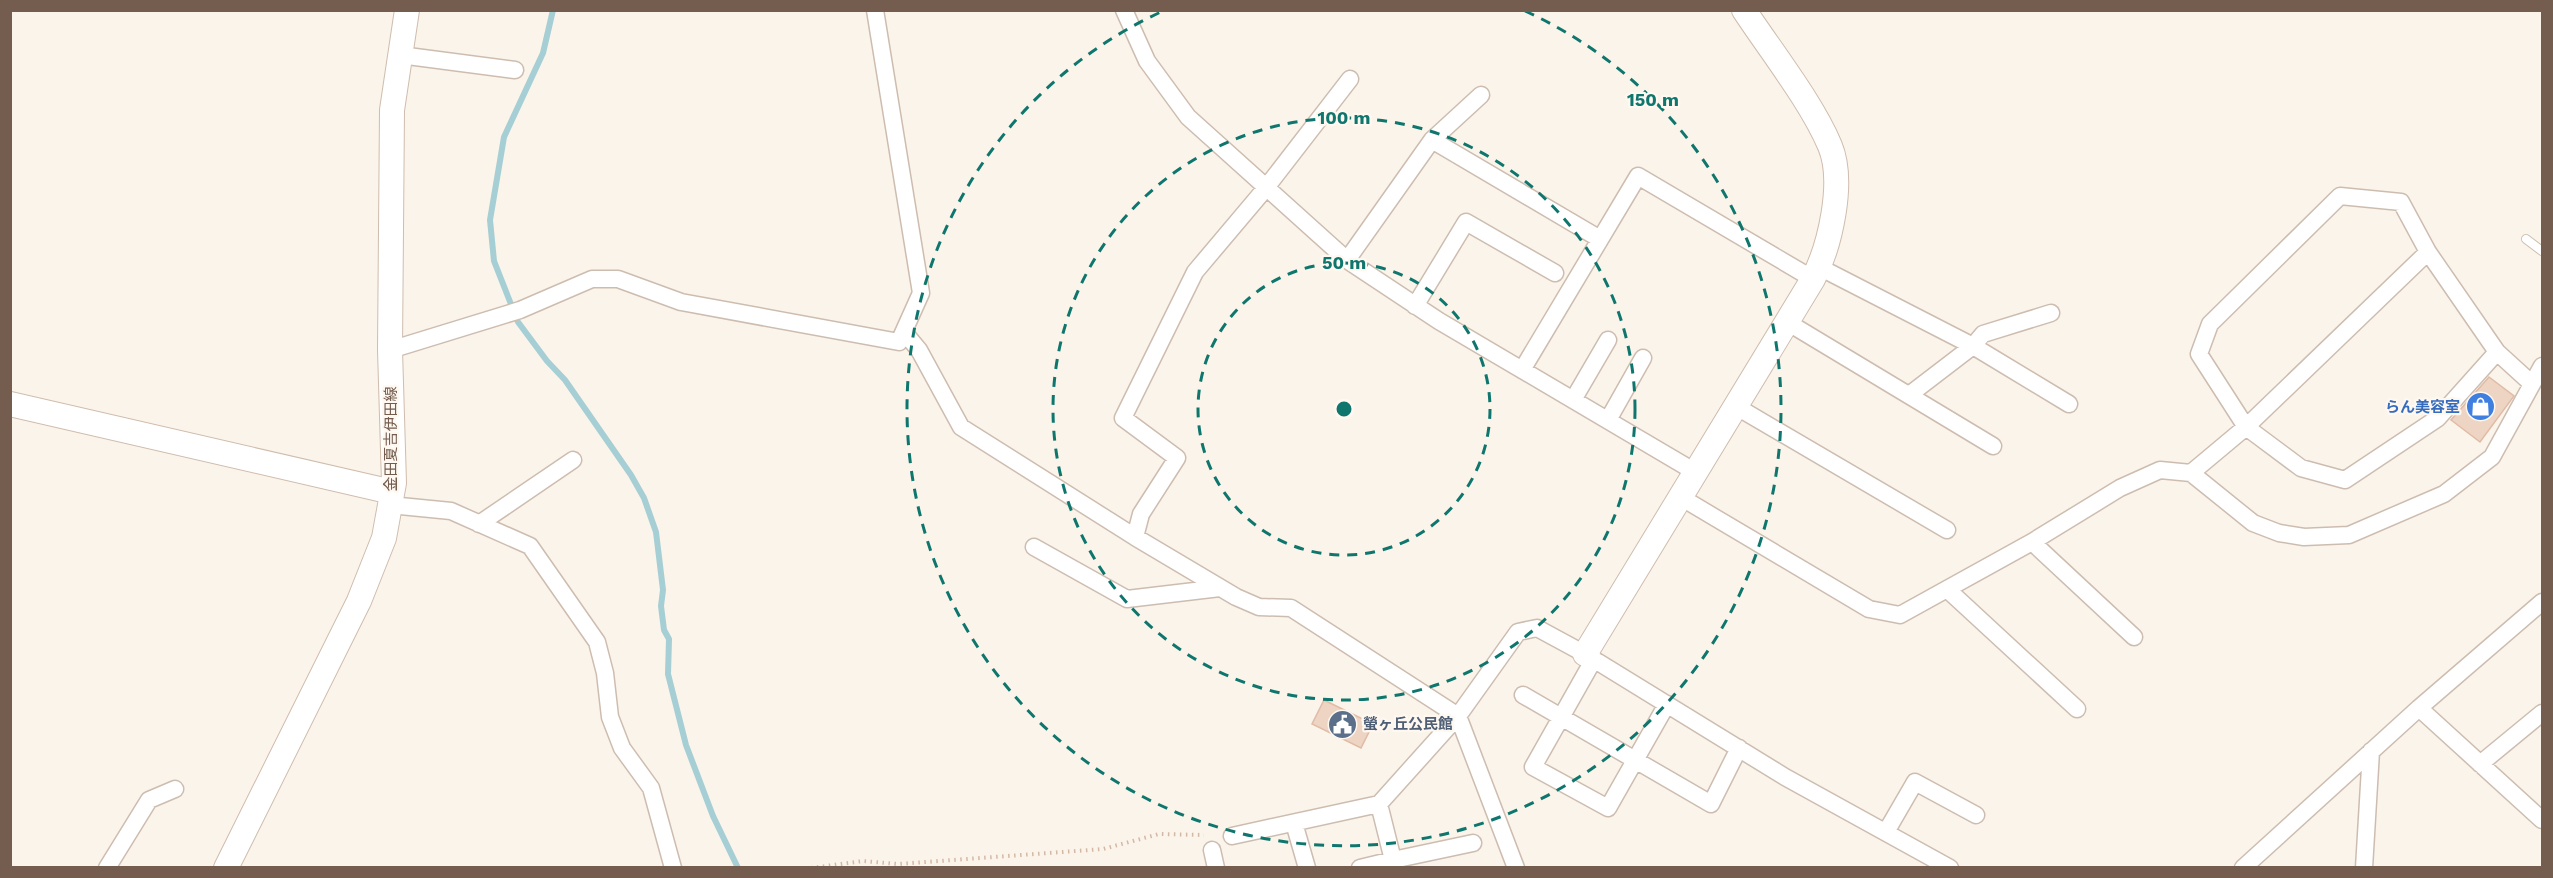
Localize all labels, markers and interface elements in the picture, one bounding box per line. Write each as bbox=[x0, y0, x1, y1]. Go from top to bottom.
text: 150 m bbox=[1627, 89, 1679, 110]
text: 100 m bbox=[1317, 107, 1371, 128]
text: 50 m bbox=[1322, 252, 1366, 273]
street label: 金田夏吉伊田線 bbox=[382, 386, 400, 492]
shop icon: らん美容室 bbox=[2465, 391, 2497, 423]
place label: らん美容室 bbox=[2385, 398, 2460, 416]
centre of rings bbox=[1334, 399, 1354, 419]
public building icon: 螢ヶ丘公民館 bbox=[1326, 708, 1358, 740]
place label: 螢ヶ丘公民館 bbox=[1363, 715, 1453, 733]

